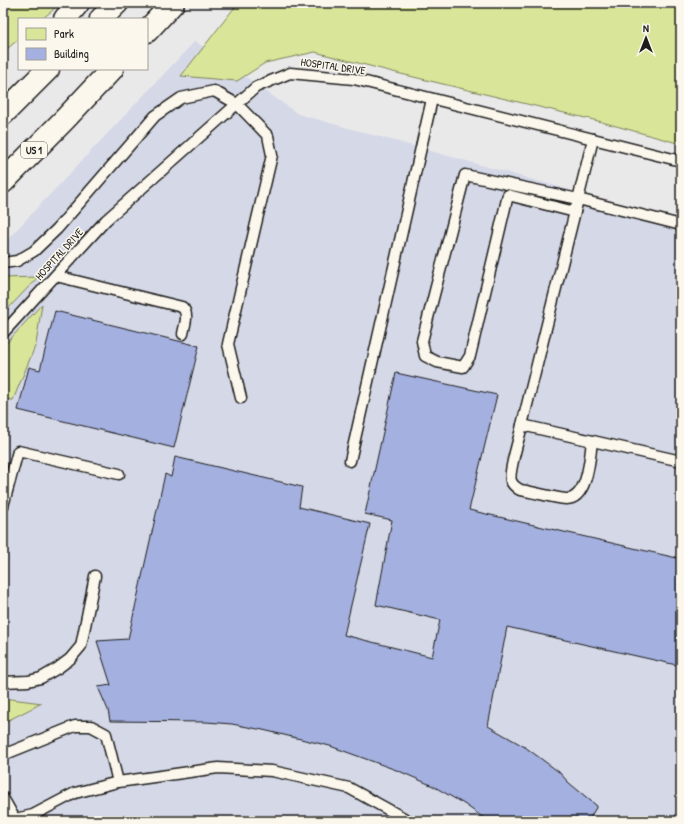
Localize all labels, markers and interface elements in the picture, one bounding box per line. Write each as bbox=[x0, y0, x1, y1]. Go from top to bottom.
legend bbox=[18, 18, 148, 70]
north arrow bbox=[626, 18, 666, 58]
text: N bbox=[643, 21, 649, 35]
text: Park bbox=[54, 25, 74, 42]
text: Building bbox=[54, 45, 89, 62]
street label: HOSPITAL DRIVE bbox=[300, 55, 366, 77]
road number: US 1 bbox=[21, 142, 47, 158]
street label: HOSPITAL DRIVE bbox=[32, 225, 86, 283]

